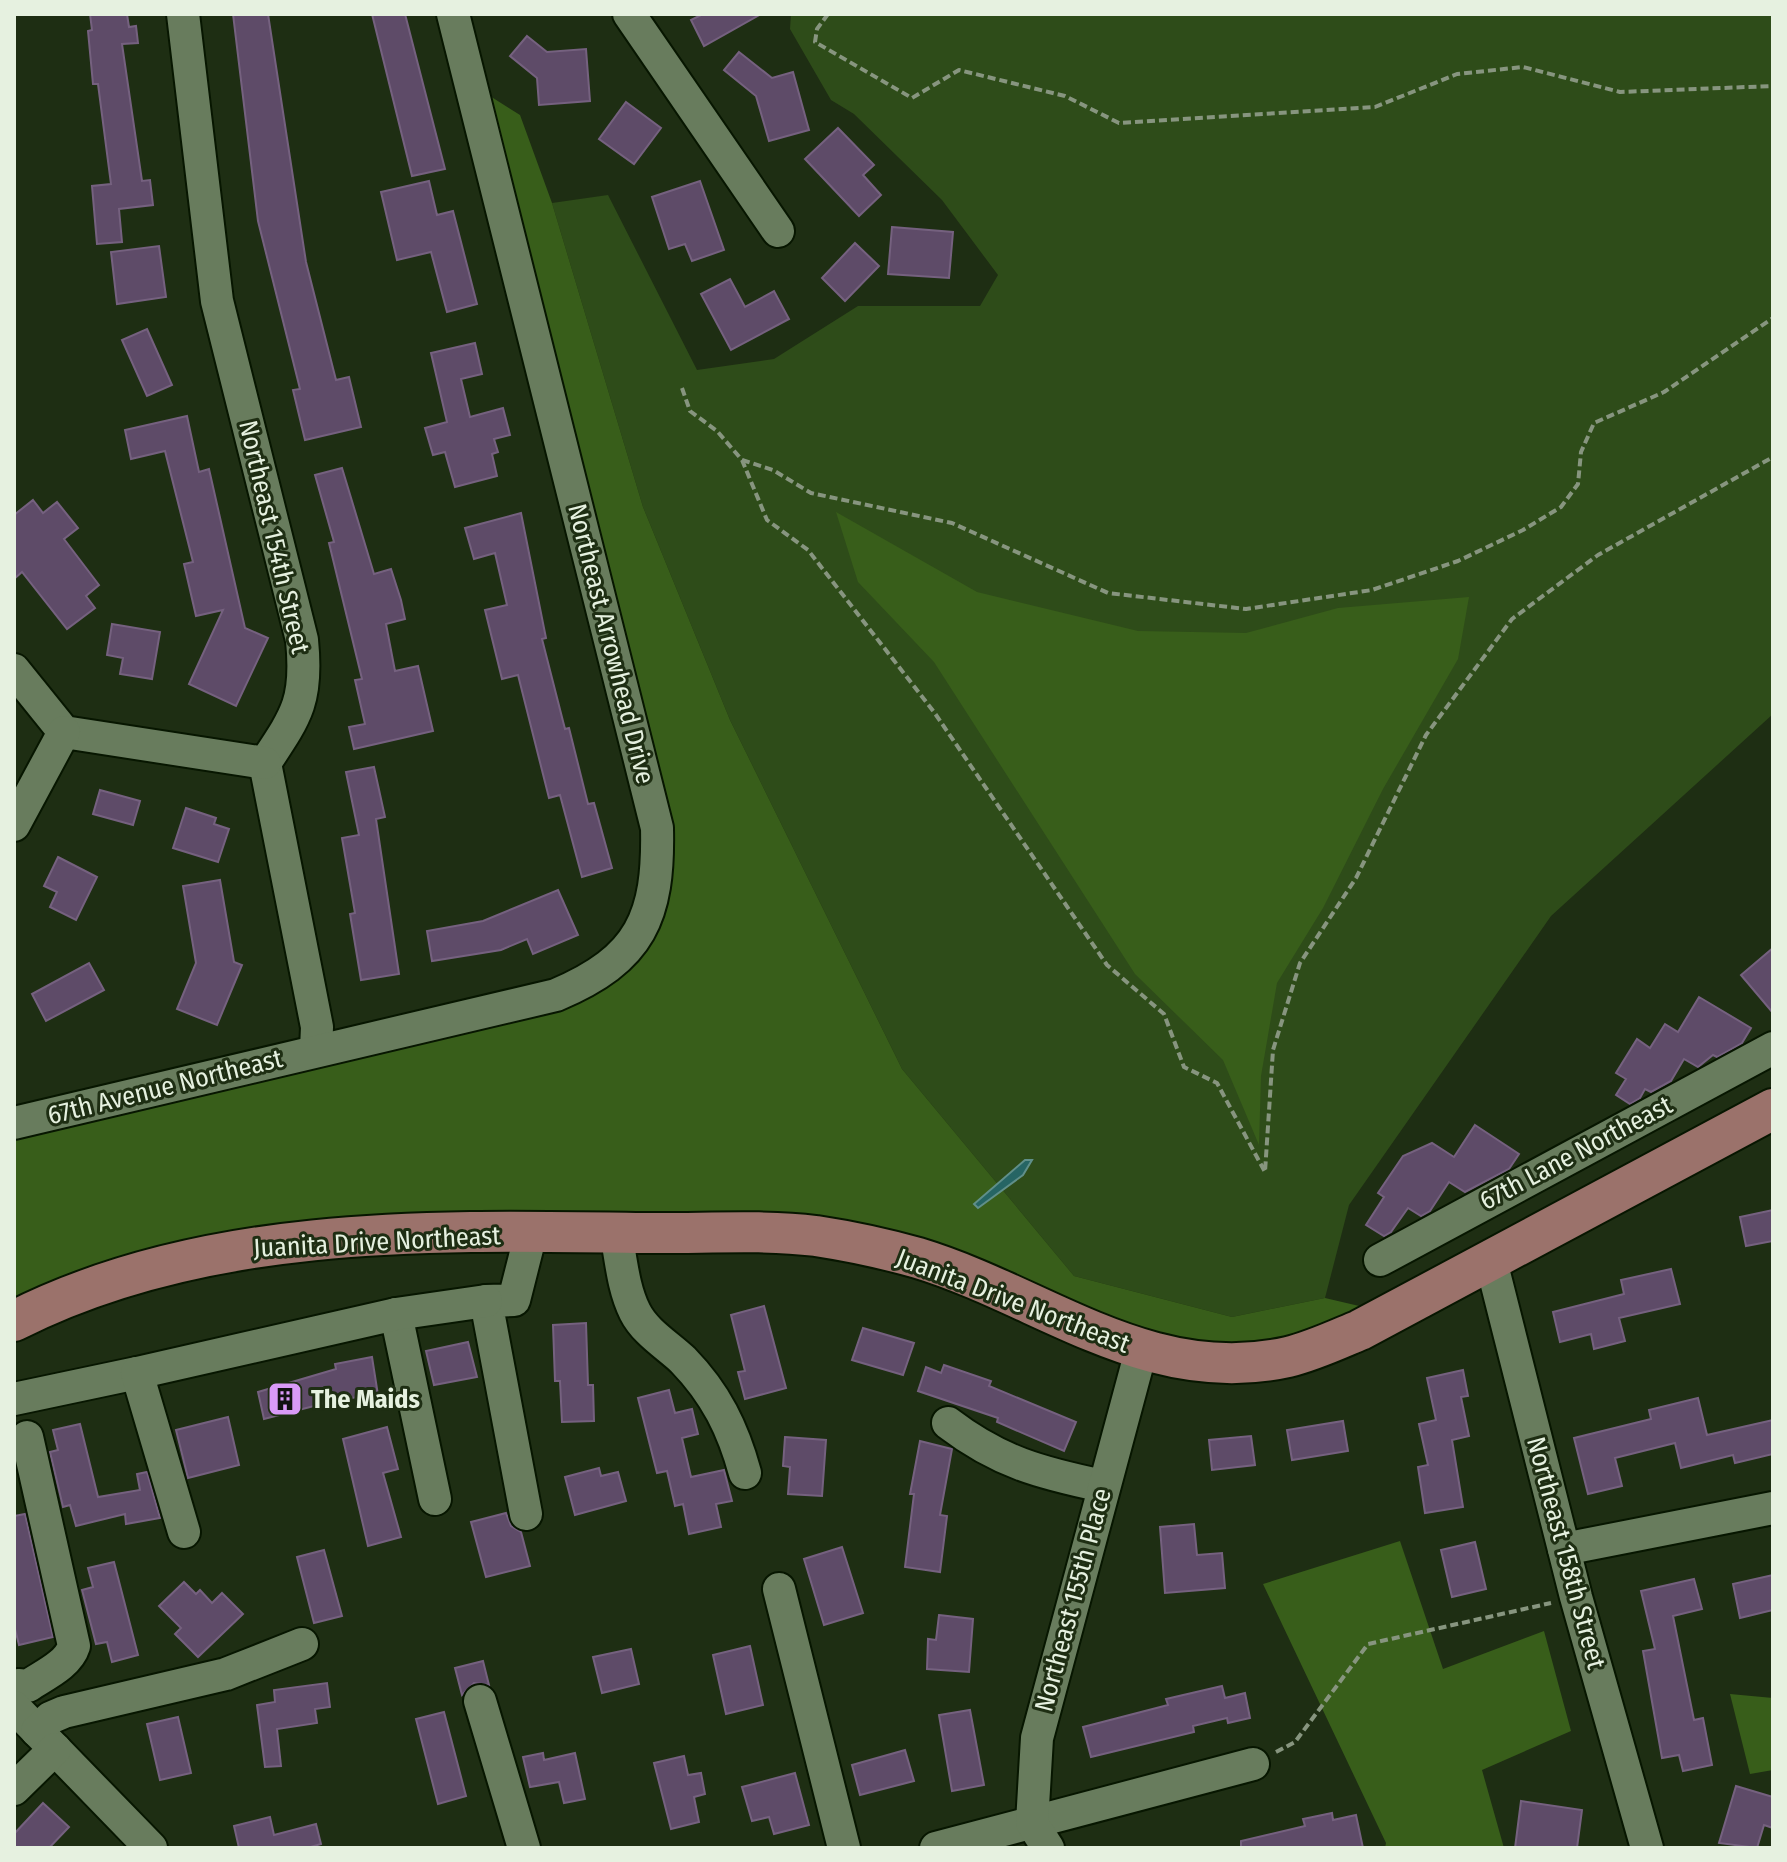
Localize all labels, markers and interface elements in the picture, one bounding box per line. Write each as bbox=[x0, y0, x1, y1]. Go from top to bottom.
street label: Northeast 154th Street bbox=[232, 417, 316, 657]
street label: Northeast Arrowhead Drive bbox=[561, 501, 661, 787]
street label: 67th Avenue Northeast bbox=[44, 1043, 286, 1131]
street label: 67th Lane Northeast bbox=[1474, 1089, 1678, 1217]
street label: Juanita Drive Northeast bbox=[253, 1220, 502, 1264]
street label: Juanita Drive Northeast bbox=[892, 1242, 1135, 1360]
building icon: The Maids bbox=[266, 1380, 304, 1418]
place label: The Maids bbox=[311, 1384, 420, 1415]
street label: Northeast 158th Street bbox=[1520, 1434, 1612, 1673]
street label: Northeast 155th Place bbox=[1028, 1485, 1118, 1715]

